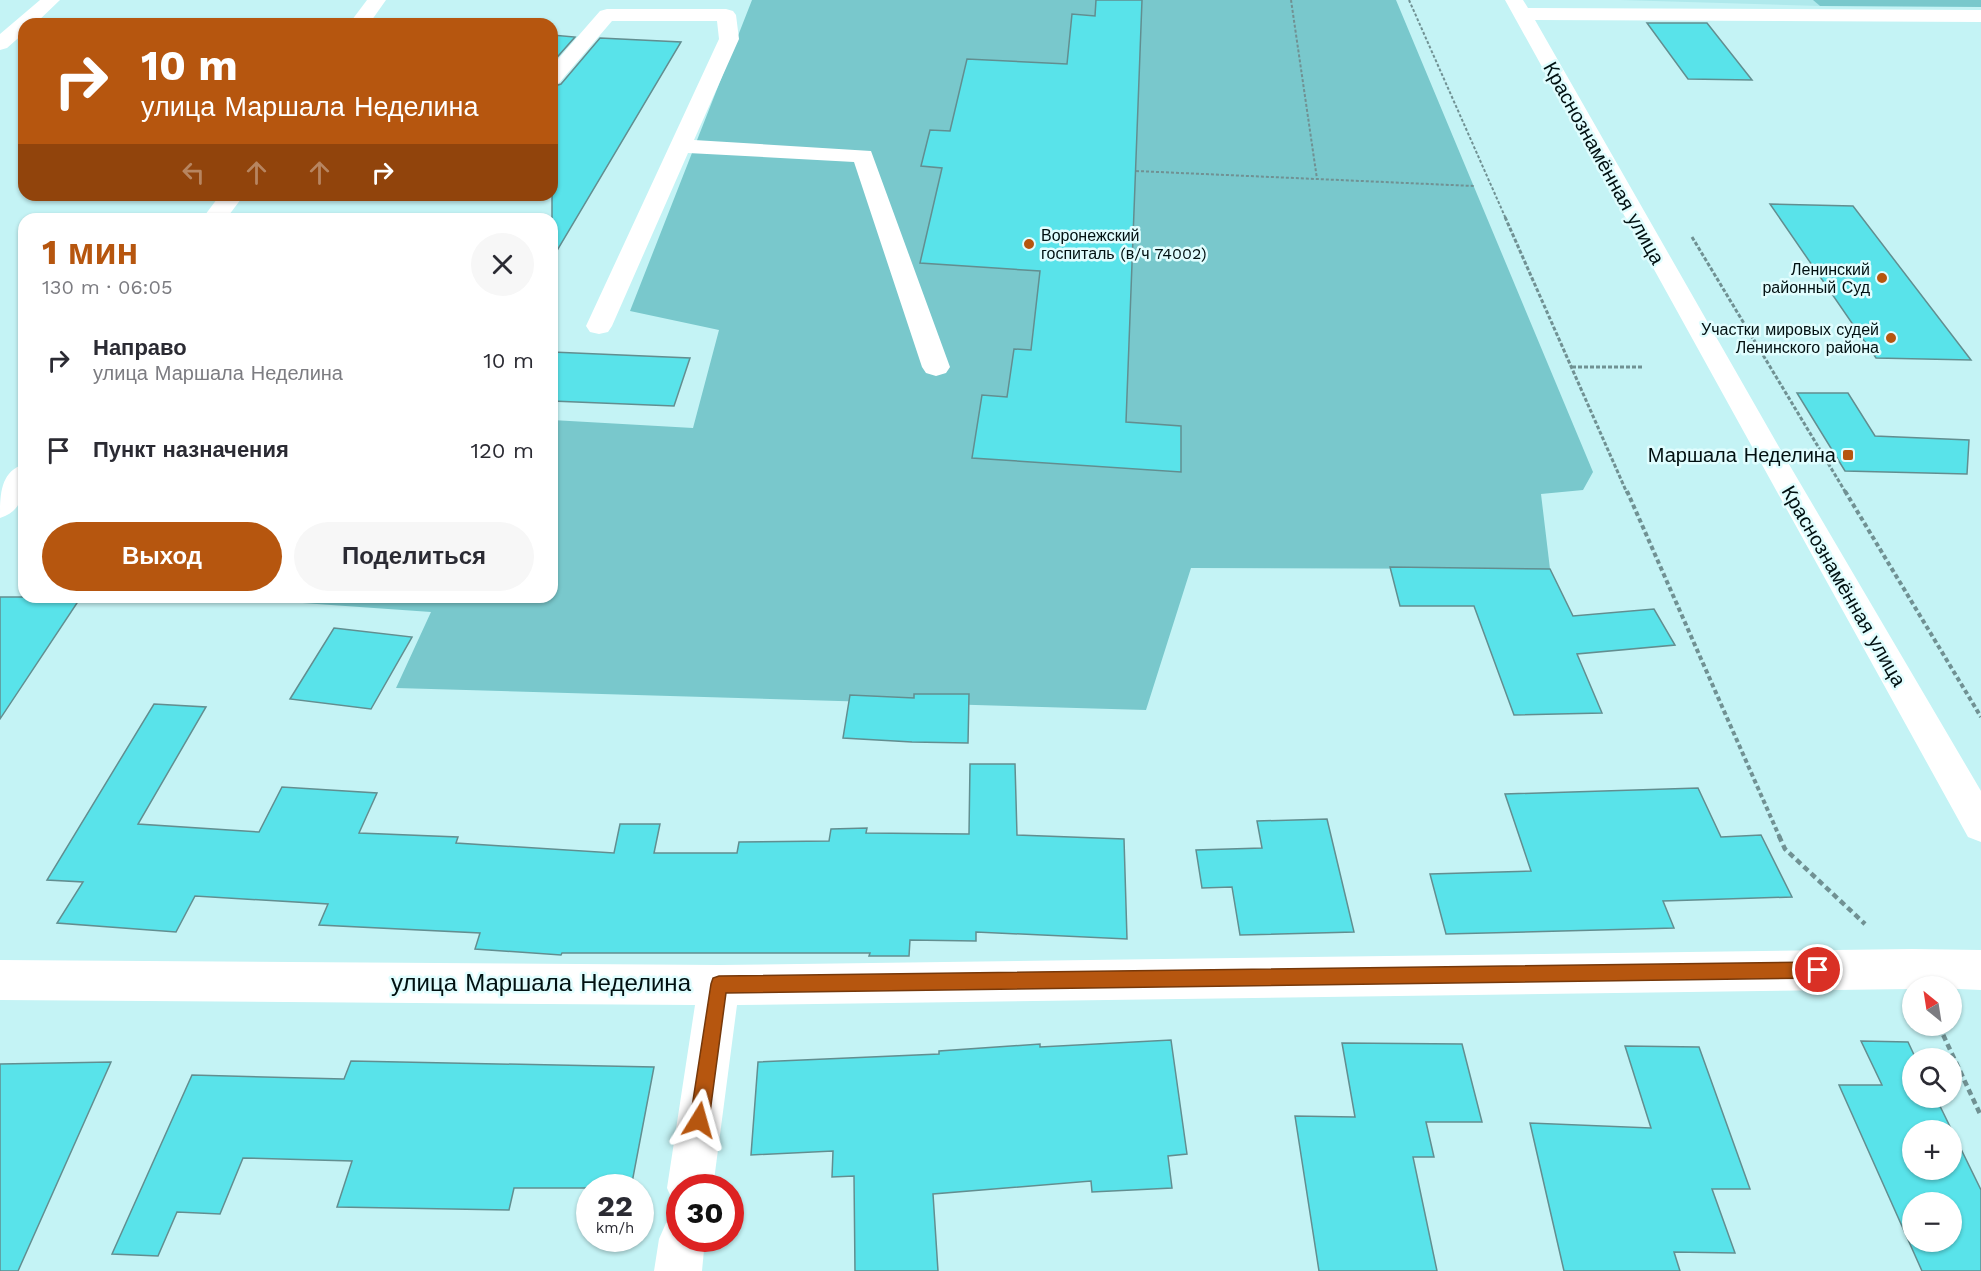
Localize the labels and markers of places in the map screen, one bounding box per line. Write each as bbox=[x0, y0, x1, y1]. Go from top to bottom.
place label: Воронежский госпиталь (в/ч 74002) bbox=[1041, 226, 1207, 263]
marker: Воронежский госпиталь (в/ч 74002) bbox=[1022, 237, 1036, 251]
place label: Ленинский районный Суд bbox=[1762, 260, 1871, 297]
marker: Ленинский районный Суд bbox=[1875, 271, 1889, 285]
place label: Участки мировых судей Ленинского района bbox=[1701, 320, 1879, 357]
marker: Участки мировых судей Ленинского района bbox=[1884, 331, 1898, 345]
place label: Маршала Неделина bbox=[1648, 443, 1837, 467]
marker: Маршала Неделина bbox=[1841, 448, 1855, 462]
pin bbox=[1792, 944, 1843, 995]

